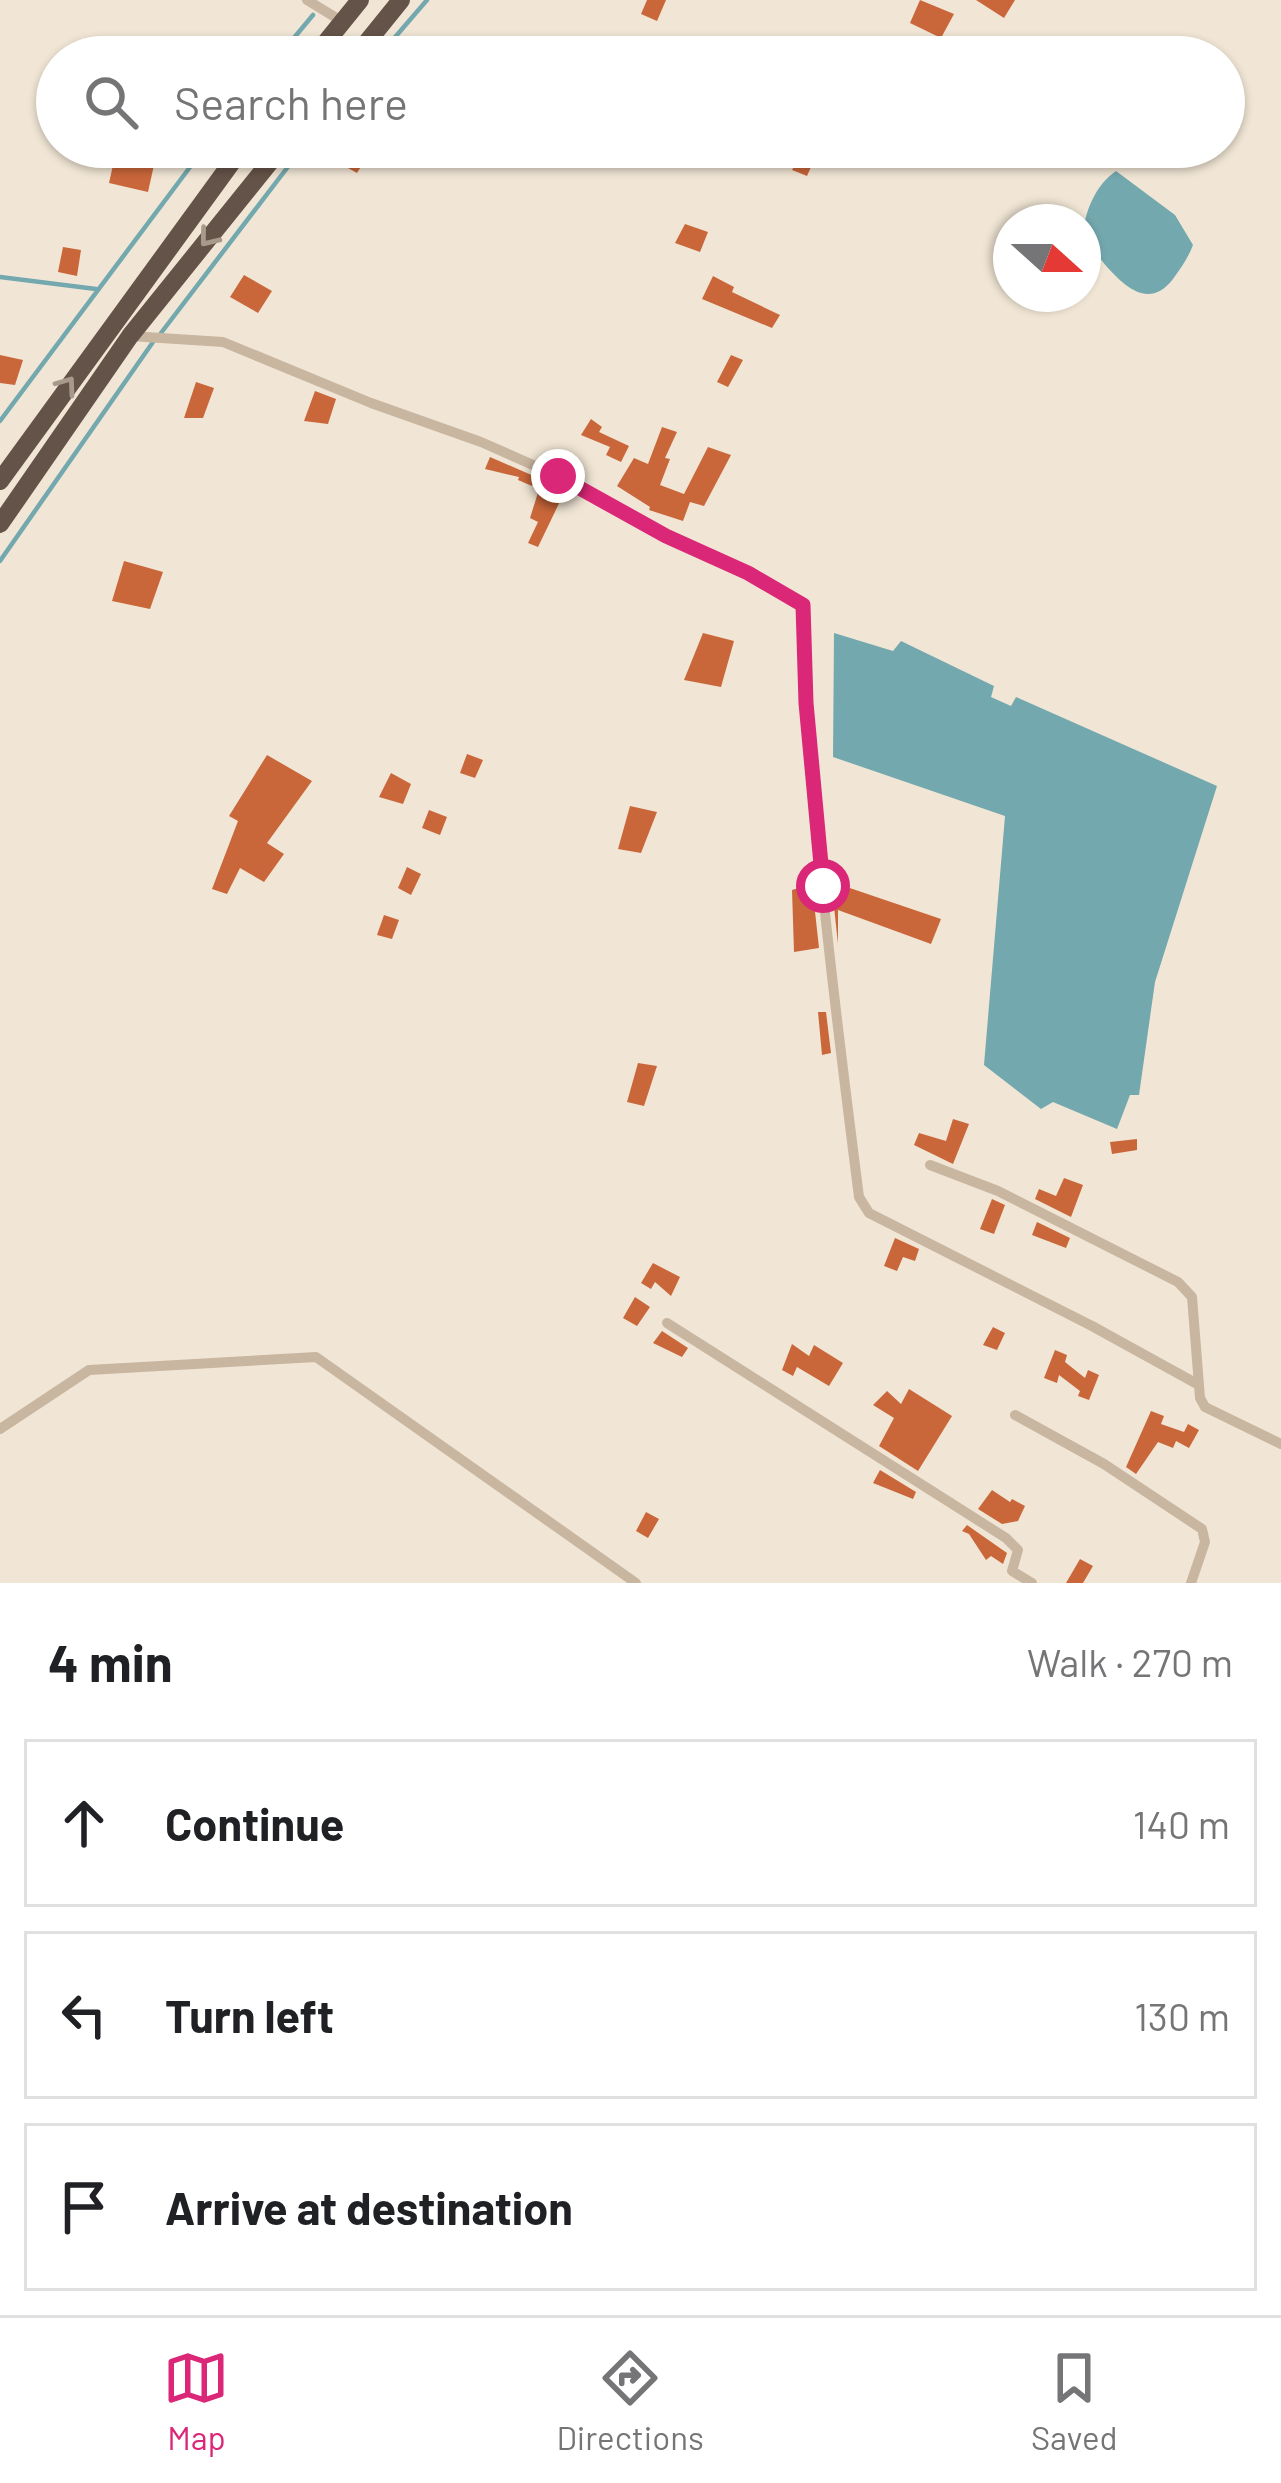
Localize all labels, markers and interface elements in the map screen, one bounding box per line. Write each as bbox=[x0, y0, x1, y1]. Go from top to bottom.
search box bbox=[36, 36, 1245, 168]
icon: search bbox=[78, 69, 144, 135]
text: Search here bbox=[174, 75, 408, 129]
north arrow bbox=[993, 204, 1101, 312]
one-way arrow bbox=[201, 224, 222, 246]
one-way arrow bbox=[53, 376, 75, 398]
route end bbox=[531, 449, 585, 503]
route start bbox=[796, 859, 850, 913]
text: 4 min bbox=[48, 1631, 173, 1692]
text: Walk · 270 m bbox=[1027, 1638, 1233, 1685]
icon: ahead bbox=[51, 1790, 117, 1856]
text: Continue bbox=[165, 1796, 344, 1850]
text: 140 m bbox=[1133, 1800, 1230, 1847]
icon: left bbox=[51, 1982, 117, 2048]
text: Turn left bbox=[165, 1988, 334, 2042]
text: 130 m bbox=[1134, 1992, 1230, 2039]
icon: arrive bbox=[51, 2174, 117, 2240]
text: Arrive at destination bbox=[165, 2180, 573, 2234]
tab: Map bbox=[163, 2345, 229, 2457]
tab: Directions bbox=[556, 2345, 704, 2457]
tab: Saved bbox=[1031, 2345, 1118, 2457]

